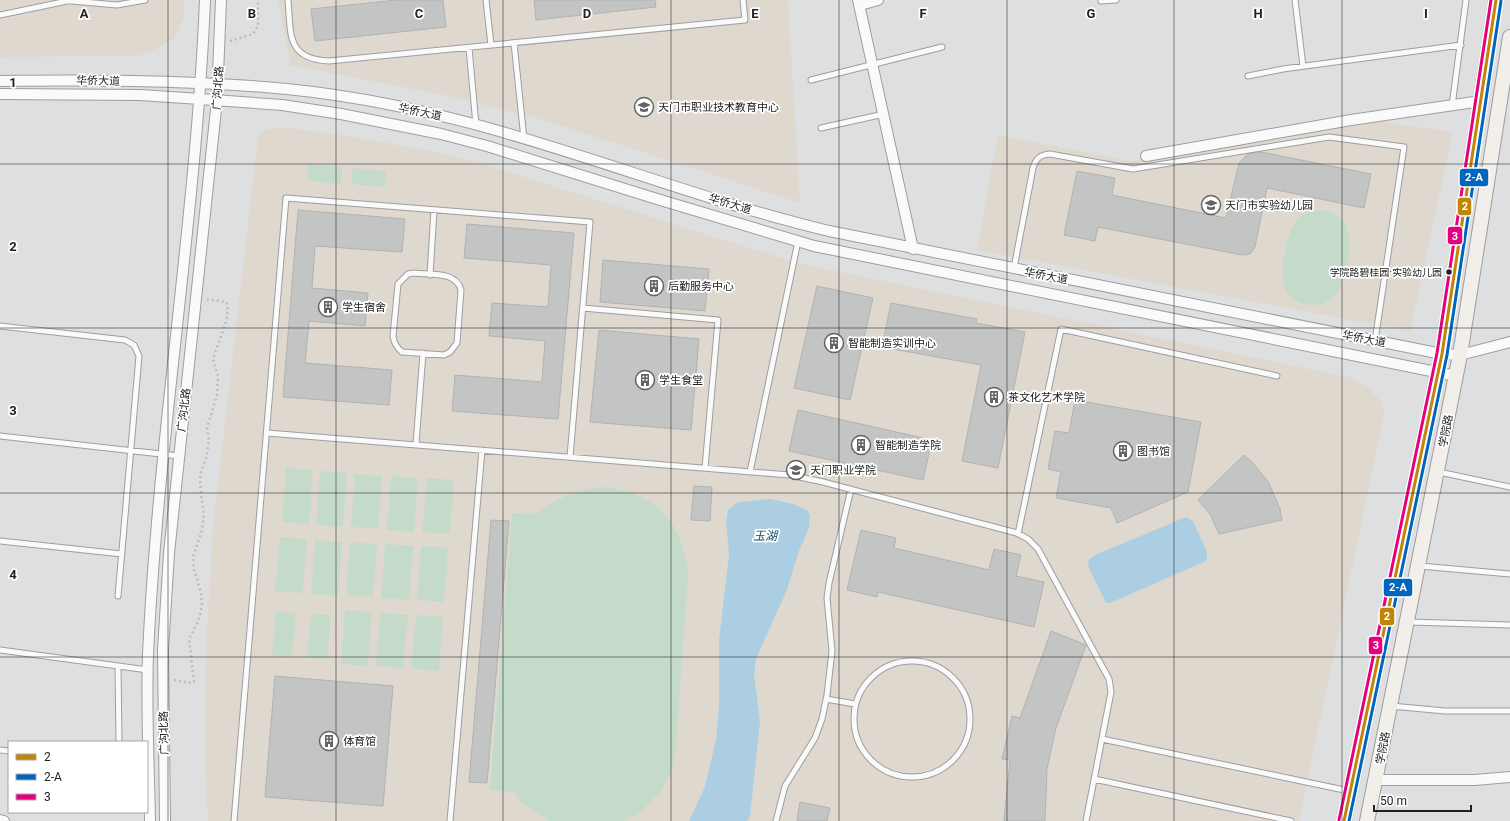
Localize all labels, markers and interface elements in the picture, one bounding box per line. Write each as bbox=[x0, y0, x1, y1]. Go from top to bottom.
text: A bbox=[80, 6, 89, 21]
text: B bbox=[248, 6, 256, 21]
text: C bbox=[415, 6, 424, 21]
text: D bbox=[583, 6, 591, 21]
text: E bbox=[751, 6, 759, 21]
text: F bbox=[919, 6, 927, 21]
text: G bbox=[1087, 6, 1096, 21]
text: H bbox=[1253, 6, 1263, 21]
text: I bbox=[1424, 6, 1428, 21]
street label: 广沟北路 bbox=[210, 66, 226, 110]
street label: 华侨大道 bbox=[76, 74, 120, 88]
text: 1 bbox=[9, 75, 17, 90]
school or university icon: 天门市职业技术教育中心 bbox=[633, 96, 655, 118]
street label: 华侨大道 bbox=[397, 101, 443, 123]
place label: 天门市职业技术教育中心 bbox=[658, 101, 779, 114]
line badge: 2-A bbox=[1459, 168, 1489, 187]
text: 2-A bbox=[1465, 171, 1484, 184]
street label: 华侨大道 bbox=[707, 191, 753, 217]
school or university icon: 天门市实验幼儿园 bbox=[1200, 194, 1222, 216]
line badge: 2 bbox=[1457, 197, 1472, 216]
place label: 天门市实验幼儿园 bbox=[1225, 199, 1313, 212]
text: 2 bbox=[1462, 200, 1468, 213]
line badge: 3 bbox=[1447, 226, 1463, 245]
text: 3 bbox=[1452, 230, 1458, 243]
text: 2 bbox=[9, 239, 17, 254]
street label: 华侨大道 bbox=[1023, 265, 1069, 287]
place label: 学院路碧桂园·实验幼儿园 bbox=[1329, 267, 1442, 278]
marker: 学院路碧桂园·实验幼儿园 bbox=[1444, 267, 1454, 277]
building icon: 后勤服务中心 bbox=[643, 275, 665, 297]
place label: 后勤服务中心 bbox=[668, 280, 734, 293]
building icon: 学生宿舍 bbox=[317, 296, 339, 318]
place label: 学生宿舍 bbox=[342, 301, 386, 314]
street label: 华侨大道 bbox=[1341, 328, 1387, 350]
building icon: 智能制造实训中心 bbox=[823, 332, 845, 354]
place label: 智能制造实训中心 bbox=[848, 337, 936, 350]
building icon: 学生食堂 bbox=[634, 369, 656, 391]
place label: 学生食堂 bbox=[659, 374, 703, 387]
building icon: 茶文化艺术学院 bbox=[983, 386, 1005, 408]
street label: 广沟北路 bbox=[175, 387, 193, 433]
place label: 茶文化艺术学院 bbox=[1008, 391, 1085, 404]
text: 3 bbox=[9, 403, 17, 418]
street label: 学院路 bbox=[1436, 414, 1456, 448]
building icon: 智能制造学院 bbox=[850, 434, 872, 456]
place label: 智能制造学院 bbox=[875, 439, 941, 452]
building icon: 图书馆 bbox=[1112, 440, 1134, 462]
place label: 图书馆 bbox=[1137, 445, 1170, 458]
school or university icon: 天门职业学院 bbox=[785, 459, 807, 481]
place label: 天门职业学院 bbox=[810, 464, 876, 477]
water label: 玉湖 bbox=[753, 529, 779, 543]
text: 4 bbox=[9, 567, 17, 582]
line badge: 2-A bbox=[1383, 578, 1413, 597]
text: 2-A bbox=[1389, 581, 1408, 594]
line badge: 2 bbox=[1379, 607, 1395, 626]
text: 2 bbox=[1384, 610, 1390, 623]
line badge: 3 bbox=[1368, 636, 1383, 655]
text: 3 bbox=[1373, 639, 1379, 652]
street label: 广沟北路 bbox=[157, 711, 171, 755]
building icon: 体育馆 bbox=[318, 730, 340, 752]
street label: 学院路 bbox=[1373, 731, 1393, 765]
place label: 体育馆 bbox=[343, 735, 376, 748]
legend bbox=[8, 741, 148, 813]
text: 2 bbox=[44, 750, 51, 764]
text: 2-A bbox=[44, 770, 62, 784]
scale bar bbox=[1374, 787, 1471, 813]
text: 3 bbox=[44, 790, 51, 804]
text: 50 m bbox=[1380, 794, 1407, 808]

